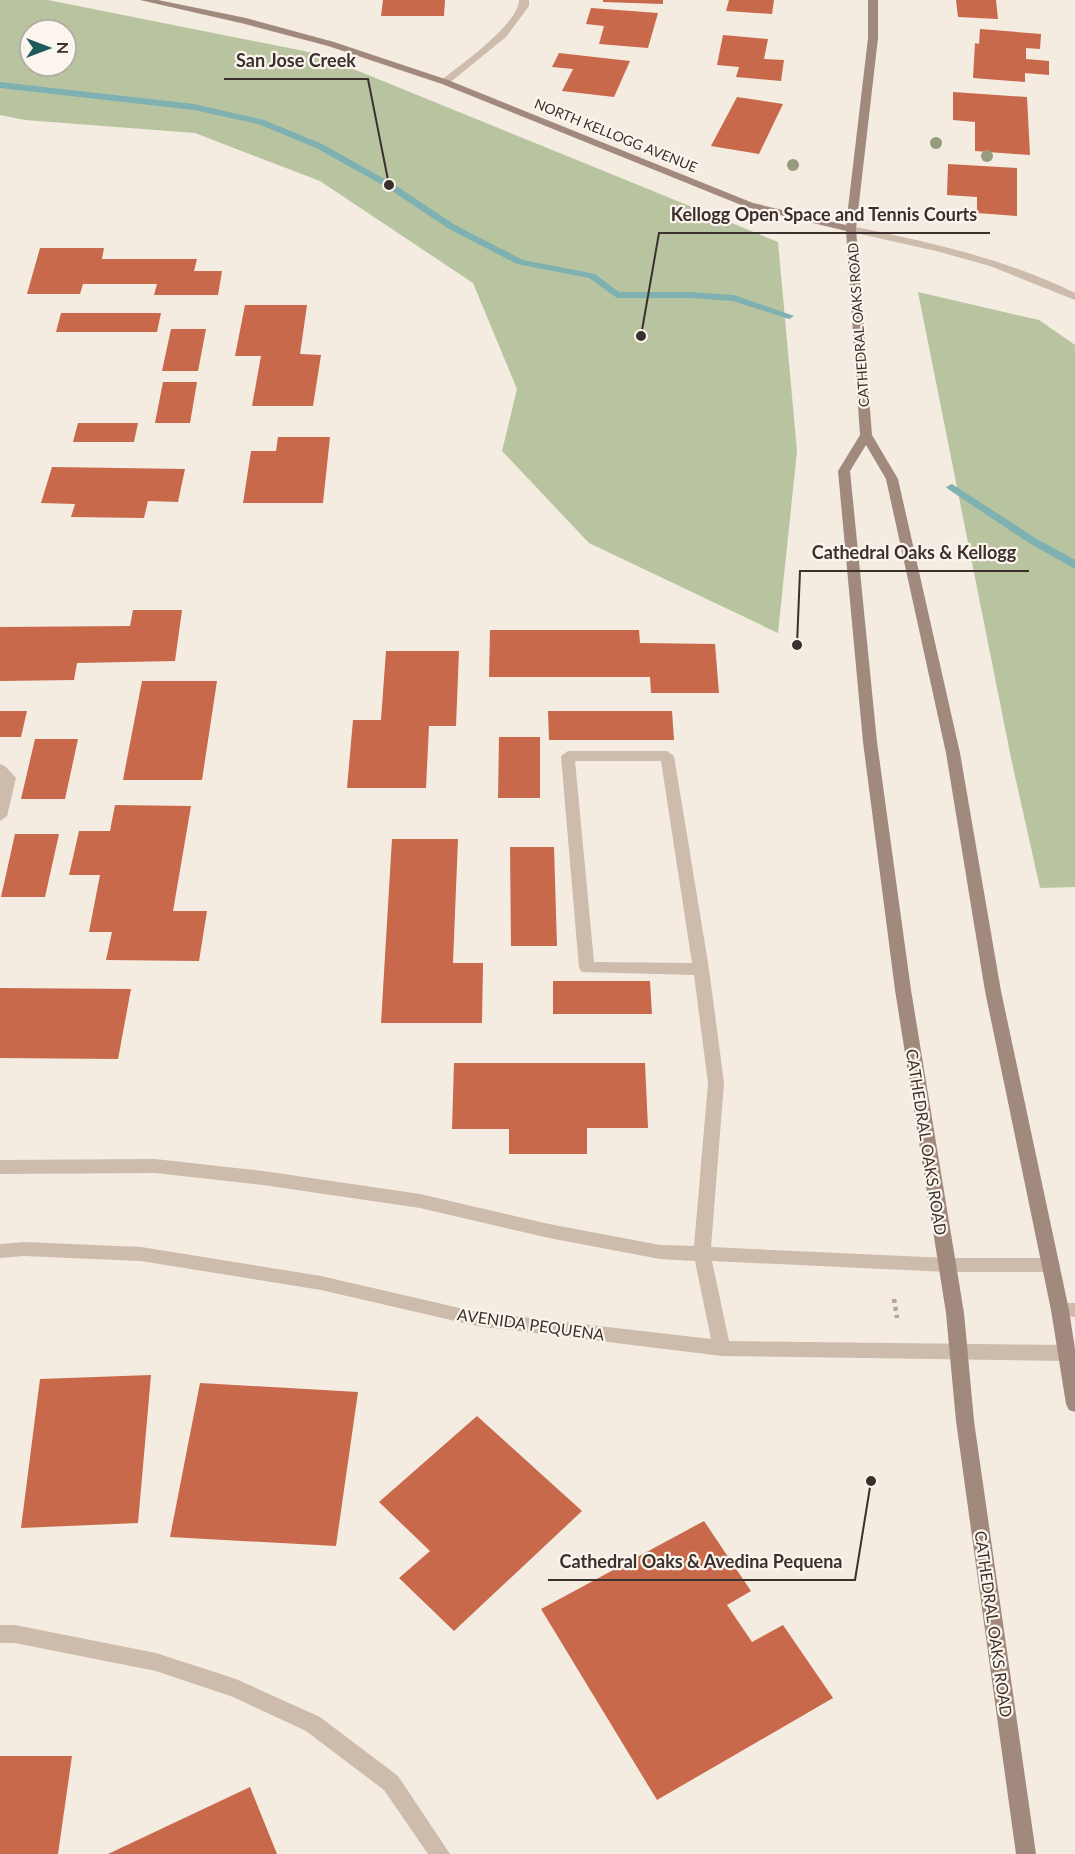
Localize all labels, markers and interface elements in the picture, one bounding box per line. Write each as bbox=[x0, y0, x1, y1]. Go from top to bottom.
north arrow bbox=[18, 18, 78, 78]
text: N bbox=[54, 42, 73, 54]
callout: San Jose Creek bbox=[224, 43, 368, 79]
text: San Jose Creek bbox=[236, 49, 356, 71]
street label: NORTH KELLOGG AVENUE bbox=[532, 94, 700, 176]
callout: Kellogg Open Space and Tennis Courts bbox=[659, 197, 990, 233]
text: Kellogg Open Space and Tennis Courts bbox=[671, 203, 977, 225]
street label: CATHEDRAL OAKS ROAD bbox=[844, 242, 872, 408]
callout: Cathedral Oaks & Kellogg bbox=[800, 535, 1029, 571]
text: Cathedral Oaks & Kellogg bbox=[812, 541, 1017, 563]
street label: CATHEDRAL OAKS ROAD bbox=[903, 1048, 951, 1236]
street label: AVENIDA PEQUENA bbox=[456, 1304, 606, 1344]
street label: CATHEDRAL OAKS ROAD bbox=[971, 1529, 1017, 1719]
callout: Cathedral Oaks & Avedina Pequena bbox=[548, 1544, 855, 1580]
text: Cathedral Oaks & Avedina Pequena bbox=[560, 1550, 842, 1572]

